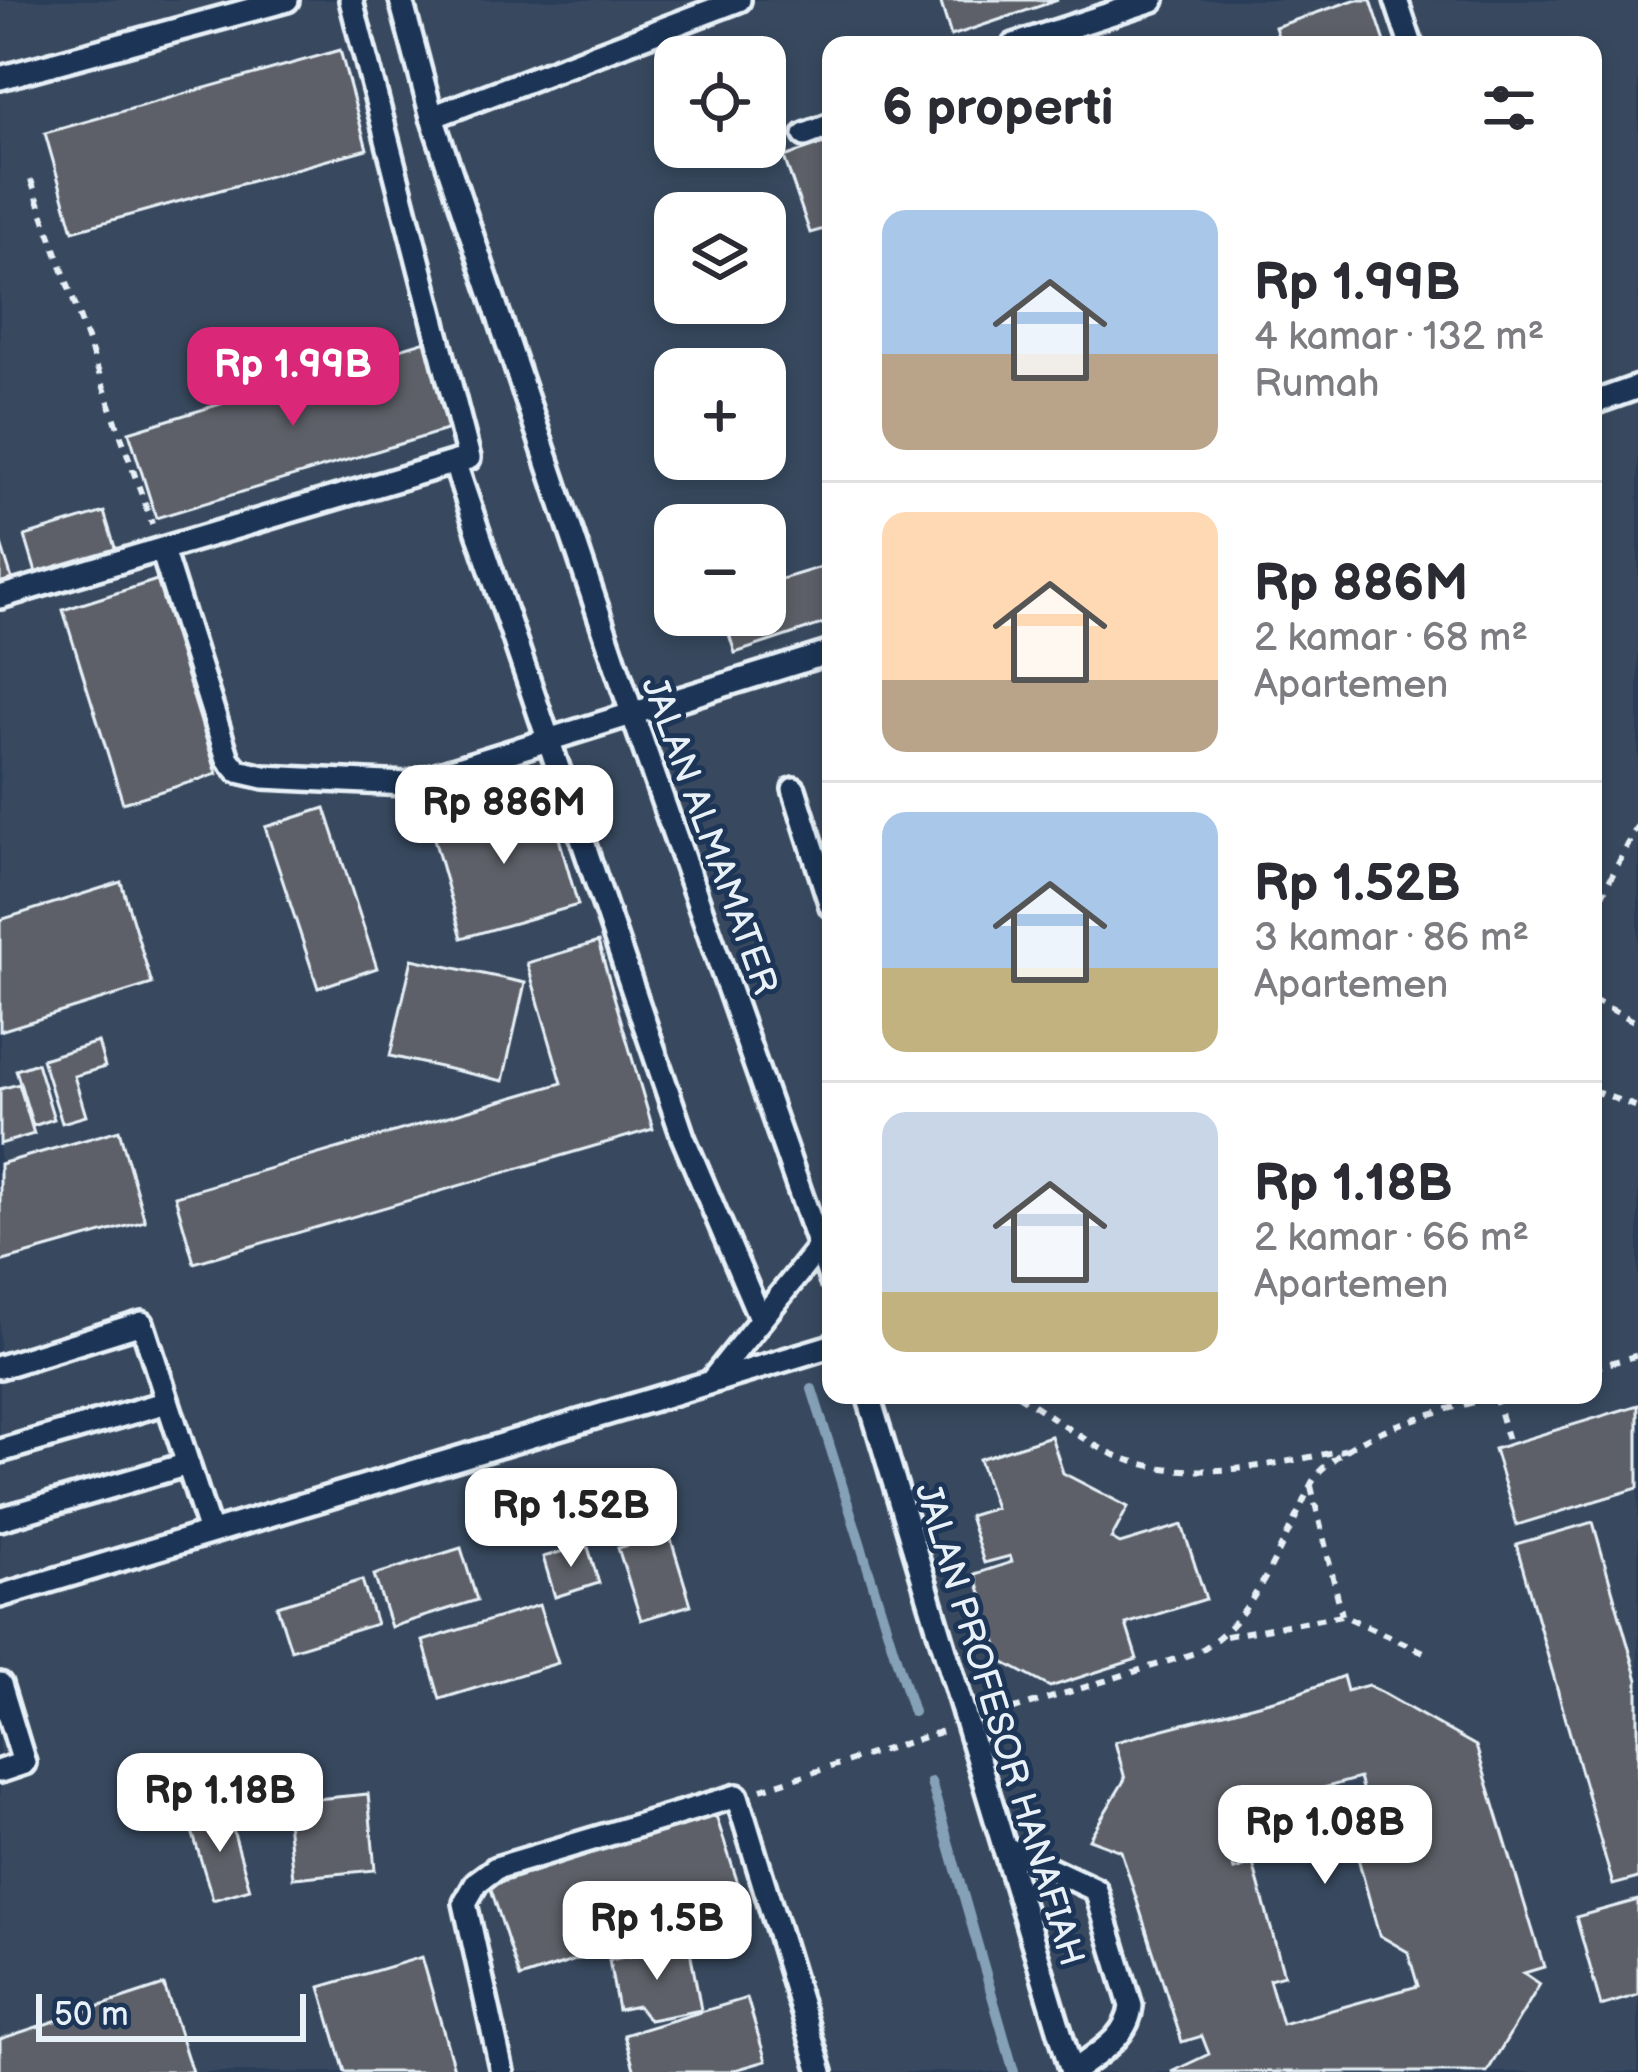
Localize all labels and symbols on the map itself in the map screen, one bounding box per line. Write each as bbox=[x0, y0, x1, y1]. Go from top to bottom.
pin: Rp 1.99B bbox=[169, 327, 417, 429]
street label: JALAN ALMAMATER bbox=[631, 671, 786, 1000]
pin: Rp 886M bbox=[393, 765, 615, 867]
pin: Rp 1.52B bbox=[447, 1468, 695, 1570]
street label: JALAN PROFESOR HANAFIAH bbox=[905, 1478, 1093, 1971]
pin: Rp 1.18B bbox=[96, 1753, 344, 1855]
pin: Rp 1.08B bbox=[1201, 1785, 1449, 1887]
pin: Rp 1.5B bbox=[546, 1881, 768, 1983]
scale bar bbox=[36, 1988, 306, 2041]

